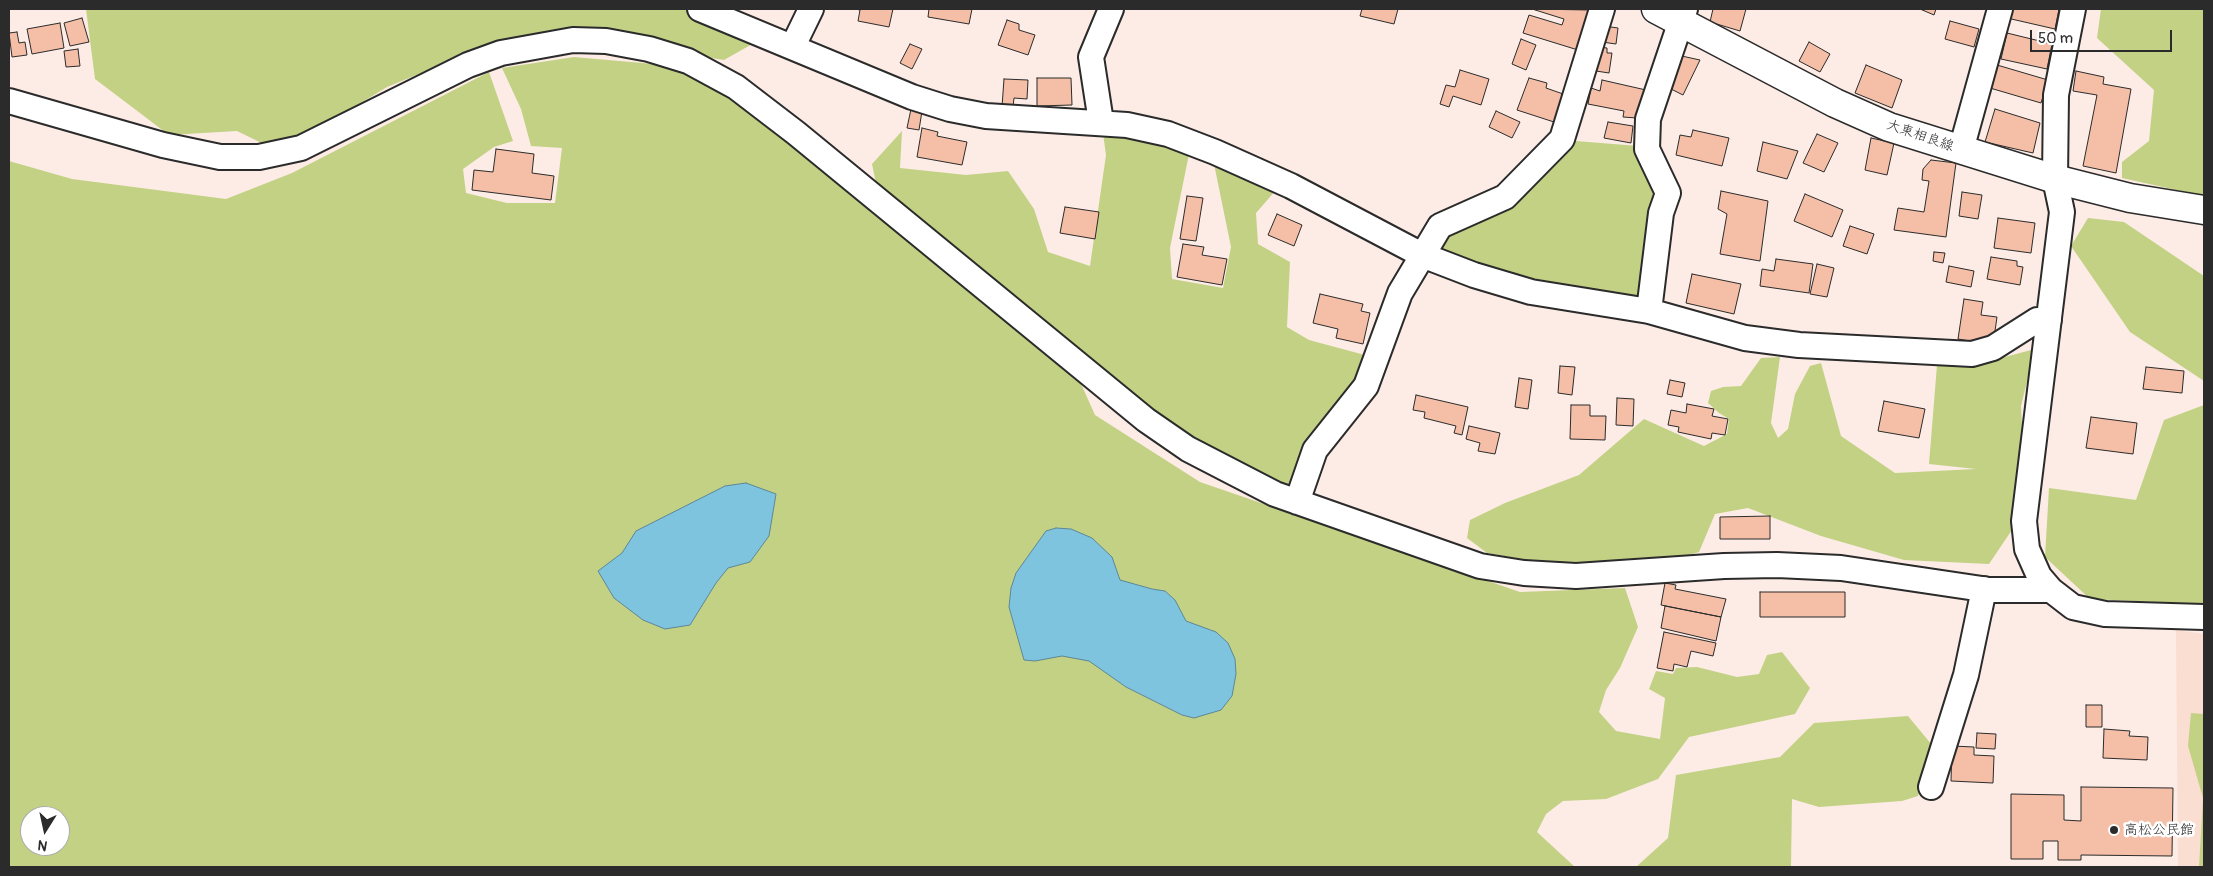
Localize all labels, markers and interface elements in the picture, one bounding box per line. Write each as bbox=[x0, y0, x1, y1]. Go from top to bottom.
scale bar bbox=[2033, 20, 2176, 52]
text: 50 m bbox=[2038, 29, 2073, 48]
street label: 大東相良線 bbox=[1884, 117, 1956, 155]
north arrow bbox=[20, 806, 70, 856]
place label: 高松公民館 bbox=[2124, 822, 2194, 838]
marker: 高松公民館 bbox=[2108, 824, 2120, 836]
text: N bbox=[36, 836, 49, 854]

